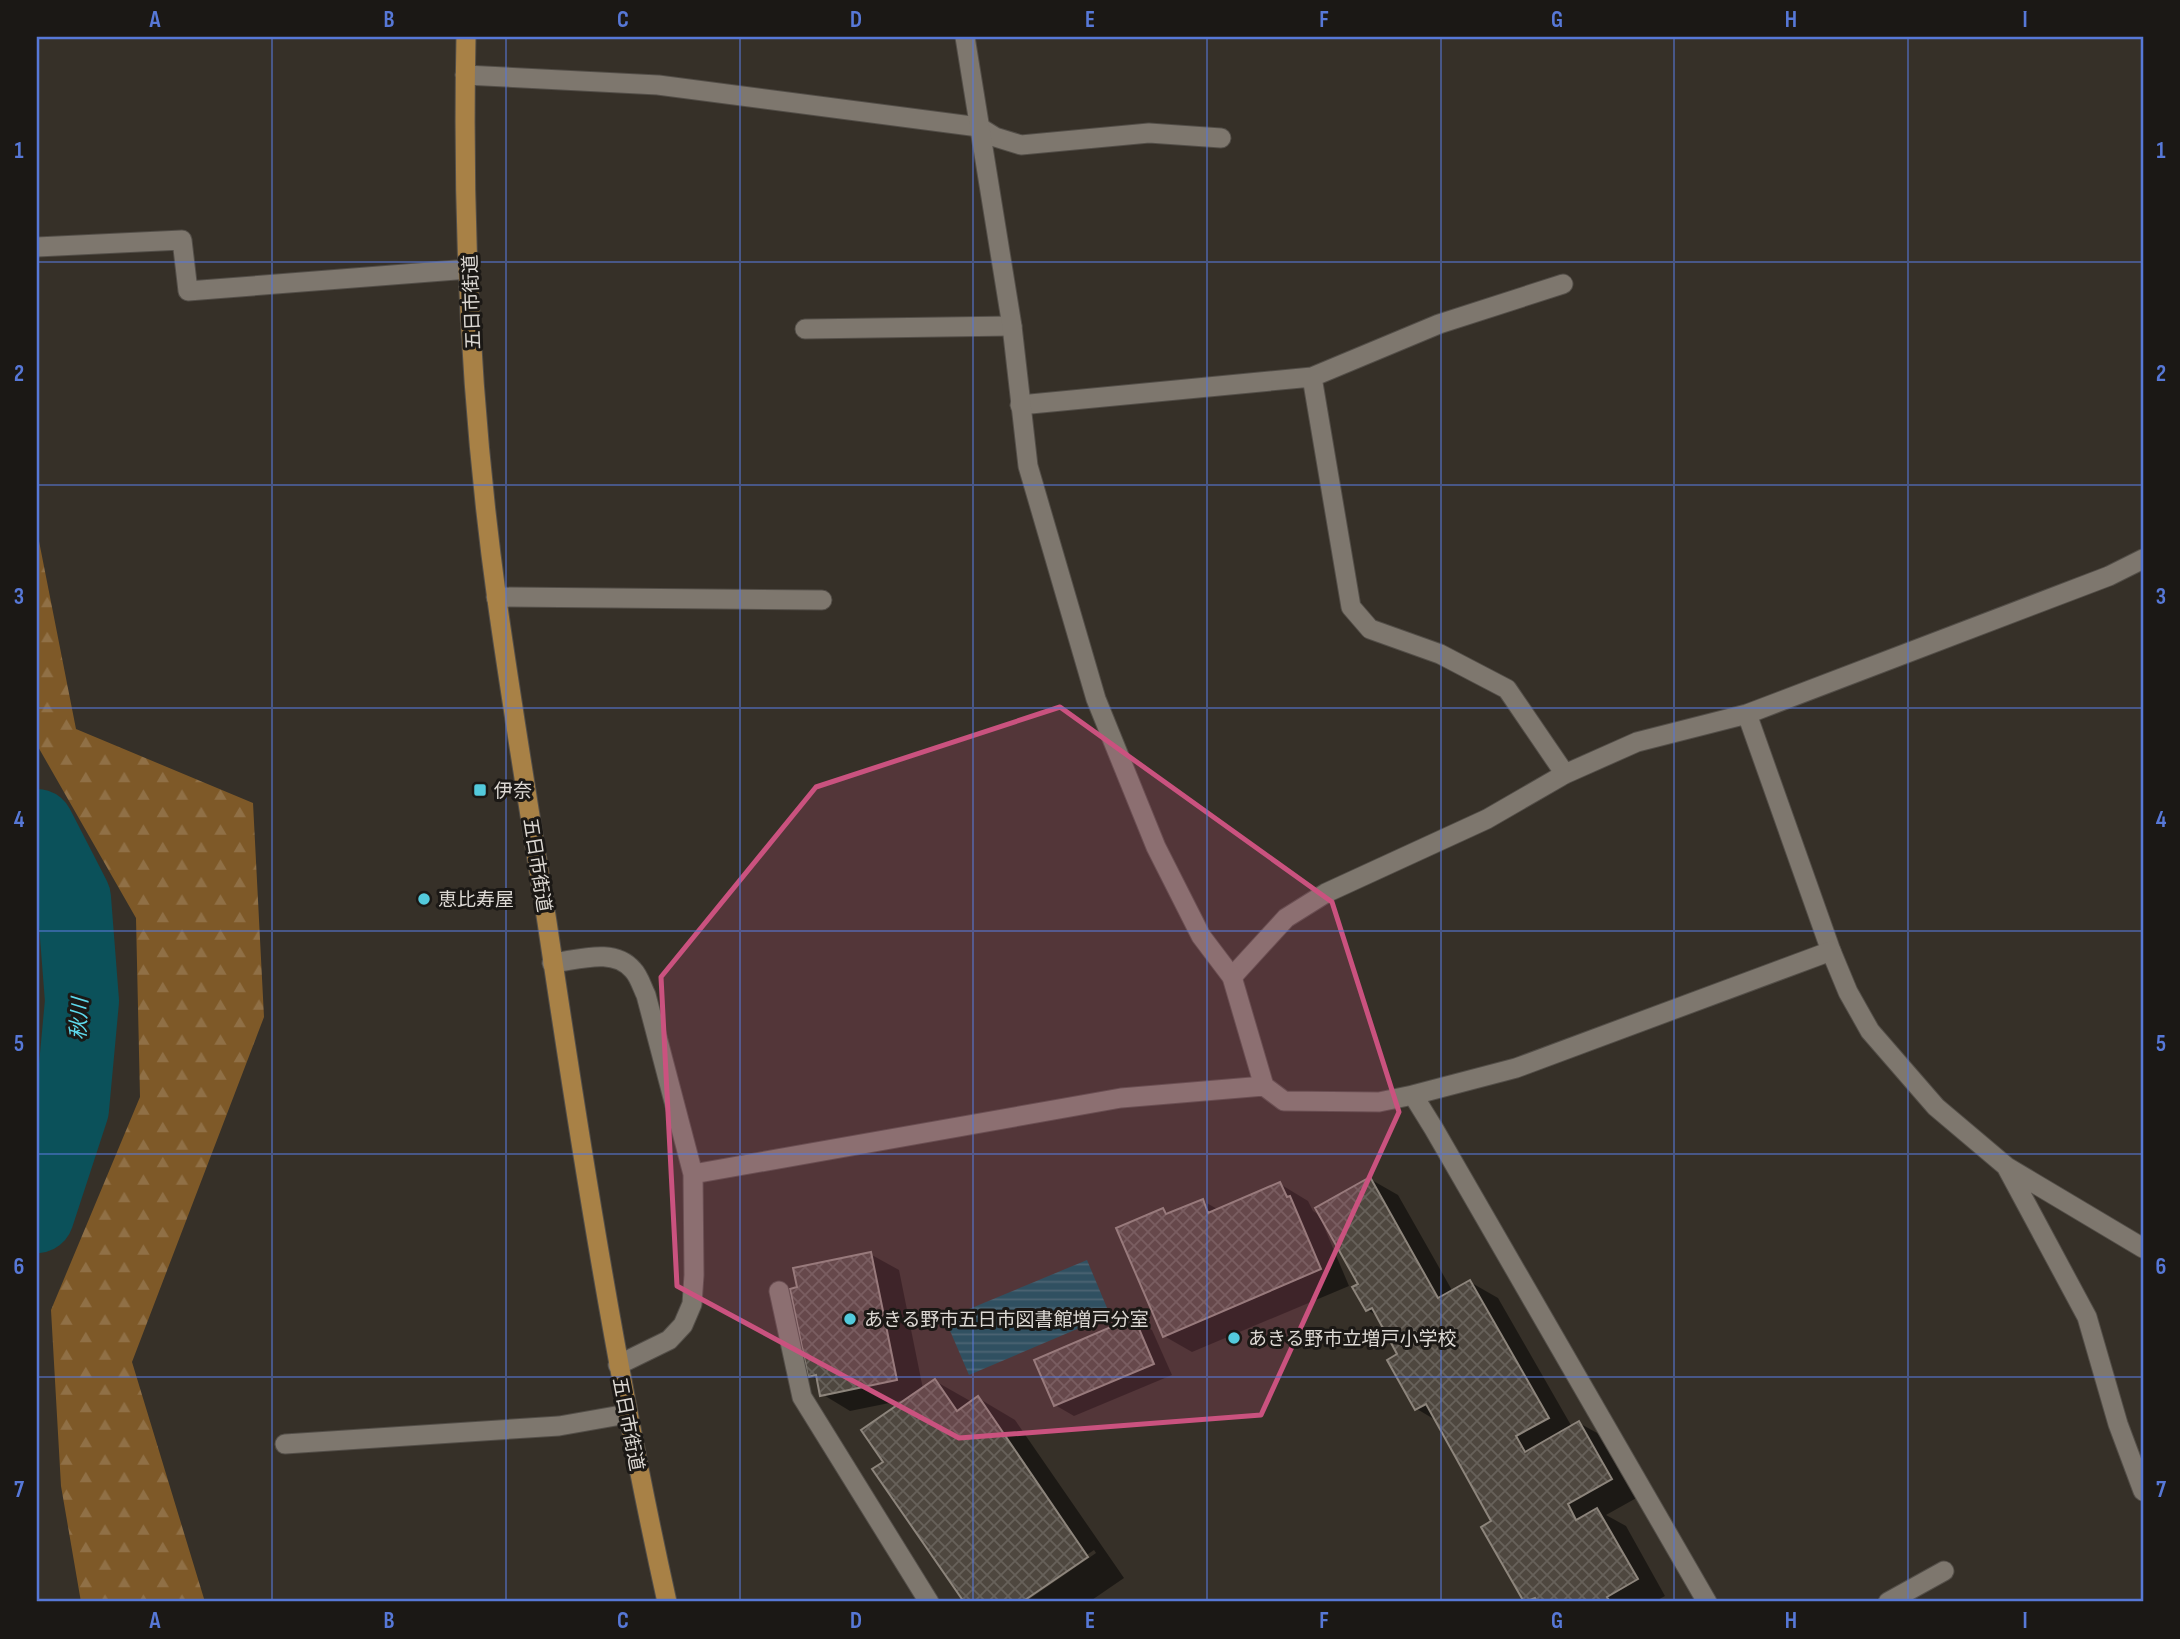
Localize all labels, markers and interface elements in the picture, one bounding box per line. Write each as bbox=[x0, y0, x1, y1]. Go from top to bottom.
text: A bbox=[149, 6, 162, 34]
text: B bbox=[384, 6, 395, 34]
text: C bbox=[617, 6, 629, 34]
text: D bbox=[850, 6, 862, 34]
text: E bbox=[1085, 6, 1095, 34]
text: F bbox=[1319, 6, 1329, 34]
text: G bbox=[1551, 6, 1563, 34]
text: H bbox=[1785, 6, 1797, 34]
text: I bbox=[2022, 6, 2028, 34]
text: 1 bbox=[14, 137, 24, 165]
text: 1 bbox=[2156, 137, 2166, 165]
street label: 五日市街道 bbox=[459, 254, 486, 350]
text: 2 bbox=[14, 360, 24, 388]
text: 2 bbox=[2156, 360, 2166, 388]
text: 3 bbox=[14, 583, 24, 611]
text: 3 bbox=[2156, 583, 2166, 611]
place label: 伊奈 bbox=[494, 780, 532, 803]
marker: 伊奈 bbox=[472, 782, 488, 798]
text: 4 bbox=[14, 806, 25, 834]
text: 4 bbox=[2156, 806, 2167, 834]
street label: 五日市街道 bbox=[518, 817, 555, 914]
place label: 恵比寿屋 bbox=[438, 889, 514, 912]
marker: 恵比寿屋 bbox=[416, 891, 432, 907]
water label: 秋川 bbox=[66, 995, 93, 1041]
text: 5 bbox=[14, 1030, 24, 1058]
text: 5 bbox=[2156, 1030, 2166, 1058]
text: 6 bbox=[14, 1253, 24, 1281]
text: 6 bbox=[2156, 1253, 2166, 1281]
place label: あきる野市五日市図書館増戸分室 bbox=[864, 1309, 1149, 1332]
marker: あきる野市五日市図書館増戸分室 bbox=[842, 1311, 858, 1327]
place label: あきる野市立増戸小学校 bbox=[1248, 1328, 1457, 1351]
marker: あきる野市立増戸小学校 bbox=[1226, 1330, 1242, 1346]
street label: 五日市街道 bbox=[607, 1375, 648, 1473]
text: 7 bbox=[14, 1476, 24, 1504]
text: 7 bbox=[2156, 1476, 2166, 1504]
text: A bbox=[149, 1607, 162, 1635]
text: B bbox=[384, 1607, 395, 1635]
text: C bbox=[617, 1607, 629, 1635]
text: D bbox=[850, 1607, 862, 1635]
text: E bbox=[1085, 1607, 1095, 1635]
text: F bbox=[1319, 1607, 1329, 1635]
text: G bbox=[1551, 1607, 1563, 1635]
text: H bbox=[1785, 1607, 1797, 1635]
text: I bbox=[2022, 1607, 2028, 1635]

